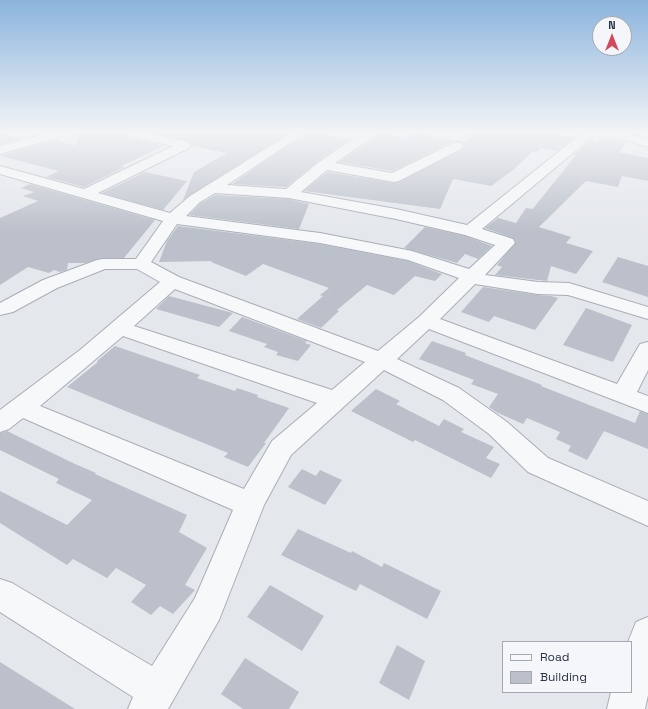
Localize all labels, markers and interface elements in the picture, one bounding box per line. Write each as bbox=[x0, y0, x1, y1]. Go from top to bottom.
north arrow bbox=[592, 16, 632, 56]
text: N bbox=[608, 18, 616, 32]
legend bbox=[502, 641, 632, 693]
text: Road bbox=[540, 649, 569, 665]
text: Building bbox=[540, 669, 587, 685]

